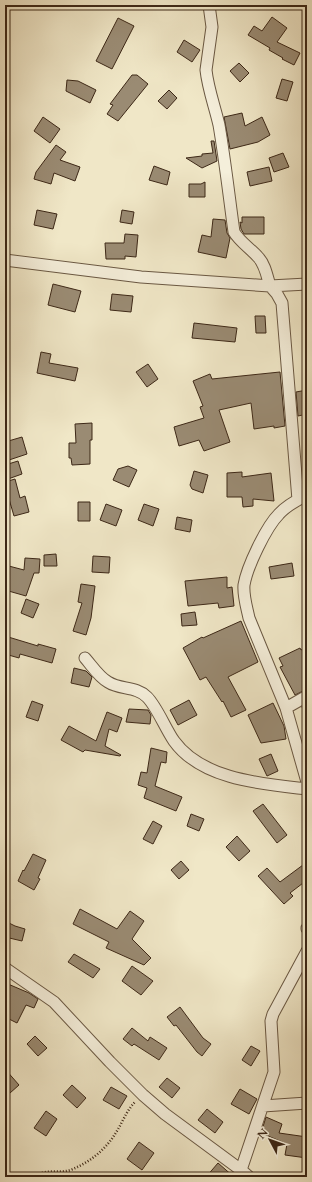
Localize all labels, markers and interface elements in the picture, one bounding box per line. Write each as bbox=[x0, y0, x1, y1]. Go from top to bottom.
north arrow bbox=[250, 1120, 290, 1160]
text: N bbox=[254, 1125, 272, 1142]

